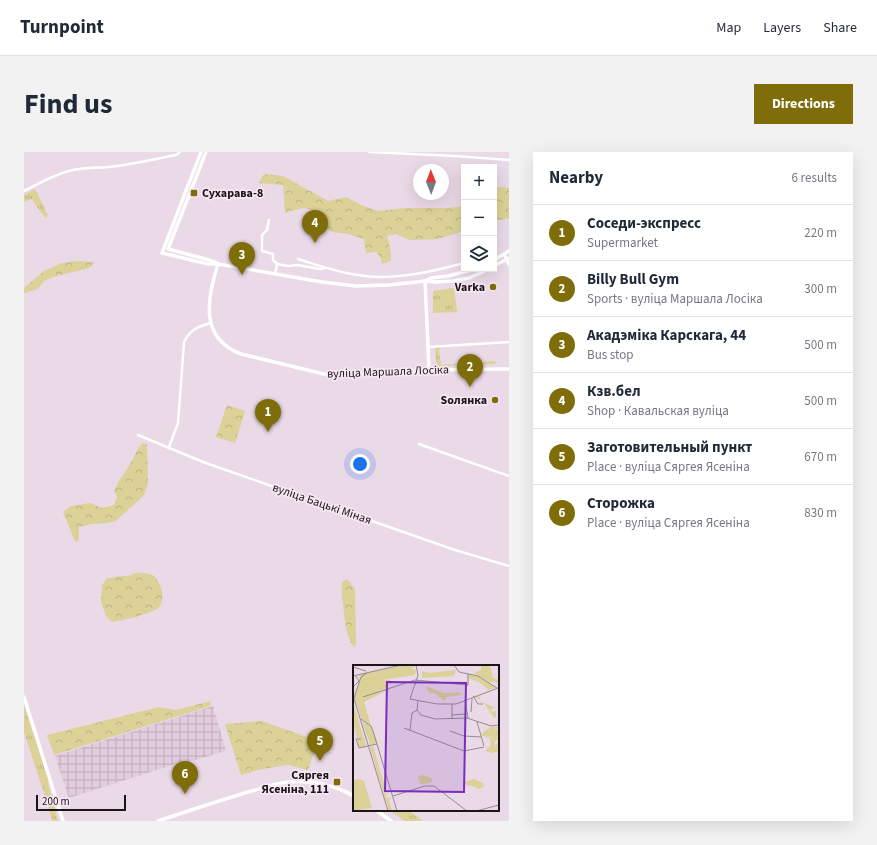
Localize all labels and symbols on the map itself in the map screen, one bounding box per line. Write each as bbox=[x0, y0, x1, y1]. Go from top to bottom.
north arrow bbox=[413, 164, 449, 200]
place label: Сухарава-8 bbox=[202, 185, 263, 202]
marker: Сухарава-8 bbox=[189, 188, 199, 198]
pin: 4 bbox=[302, 210, 328, 243]
pin: 3 bbox=[229, 242, 255, 275]
place label: Varka bbox=[454, 279, 485, 296]
marker: Varka bbox=[488, 282, 498, 292]
pin: 2 bbox=[457, 354, 483, 387]
street label: вуліца Маршала Лосіка bbox=[327, 361, 449, 383]
place label: Sолянка bbox=[440, 392, 487, 409]
marker: Sолянка bbox=[490, 395, 500, 405]
pin: 1 bbox=[255, 399, 281, 432]
your location bbox=[350, 454, 370, 474]
street label: вуліца Бацькі Міная bbox=[270, 479, 374, 529]
inset map bbox=[353, 665, 499, 811]
pin: 5 bbox=[307, 728, 333, 761]
pin: 6 bbox=[172, 761, 198, 794]
place label: Сяргея Ясеніна, 111 bbox=[261, 767, 329, 798]
marker: Сяргея Ясеніна, 111 bbox=[332, 777, 342, 787]
scale bar bbox=[36, 793, 126, 812]

